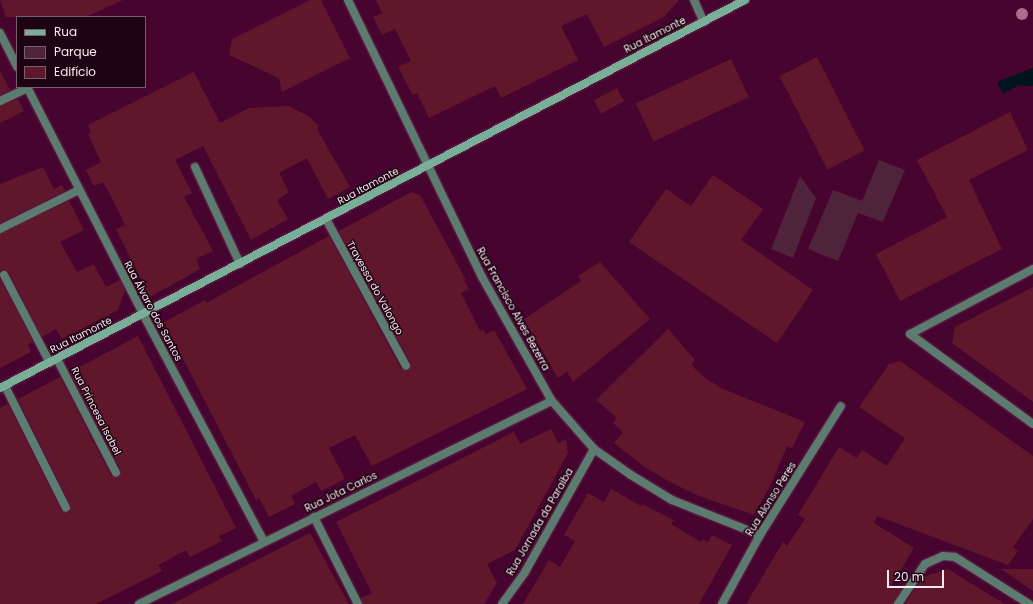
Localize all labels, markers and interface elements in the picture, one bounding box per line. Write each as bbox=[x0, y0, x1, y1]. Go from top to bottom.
street label: Rua Itamonte bbox=[622, 14, 688, 56]
legend bbox=[16, 16, 146, 88]
text: Rua bbox=[54, 23, 77, 40]
text: Parque bbox=[54, 43, 97, 60]
text: Edifício bbox=[54, 63, 96, 80]
street label: Rua Itamonte bbox=[335, 165, 401, 207]
street label: Travessa do Valongo bbox=[344, 239, 406, 337]
street label: Rua Francisco Alves Bezerra bbox=[474, 245, 552, 373]
street label: Rua Álvaro dos Santos bbox=[122, 259, 184, 363]
street label: Rua Itamonte bbox=[48, 314, 114, 356]
street label: Rua Princesa Isabel bbox=[69, 365, 123, 457]
street label: Rua Alonso Peres bbox=[743, 460, 799, 538]
street label: Rua Jornada da Paraiba bbox=[504, 466, 576, 578]
street label: Rua Jota Carlos bbox=[303, 469, 379, 515]
scale bar bbox=[889, 562, 946, 588]
text: 20 m bbox=[894, 568, 924, 585]

